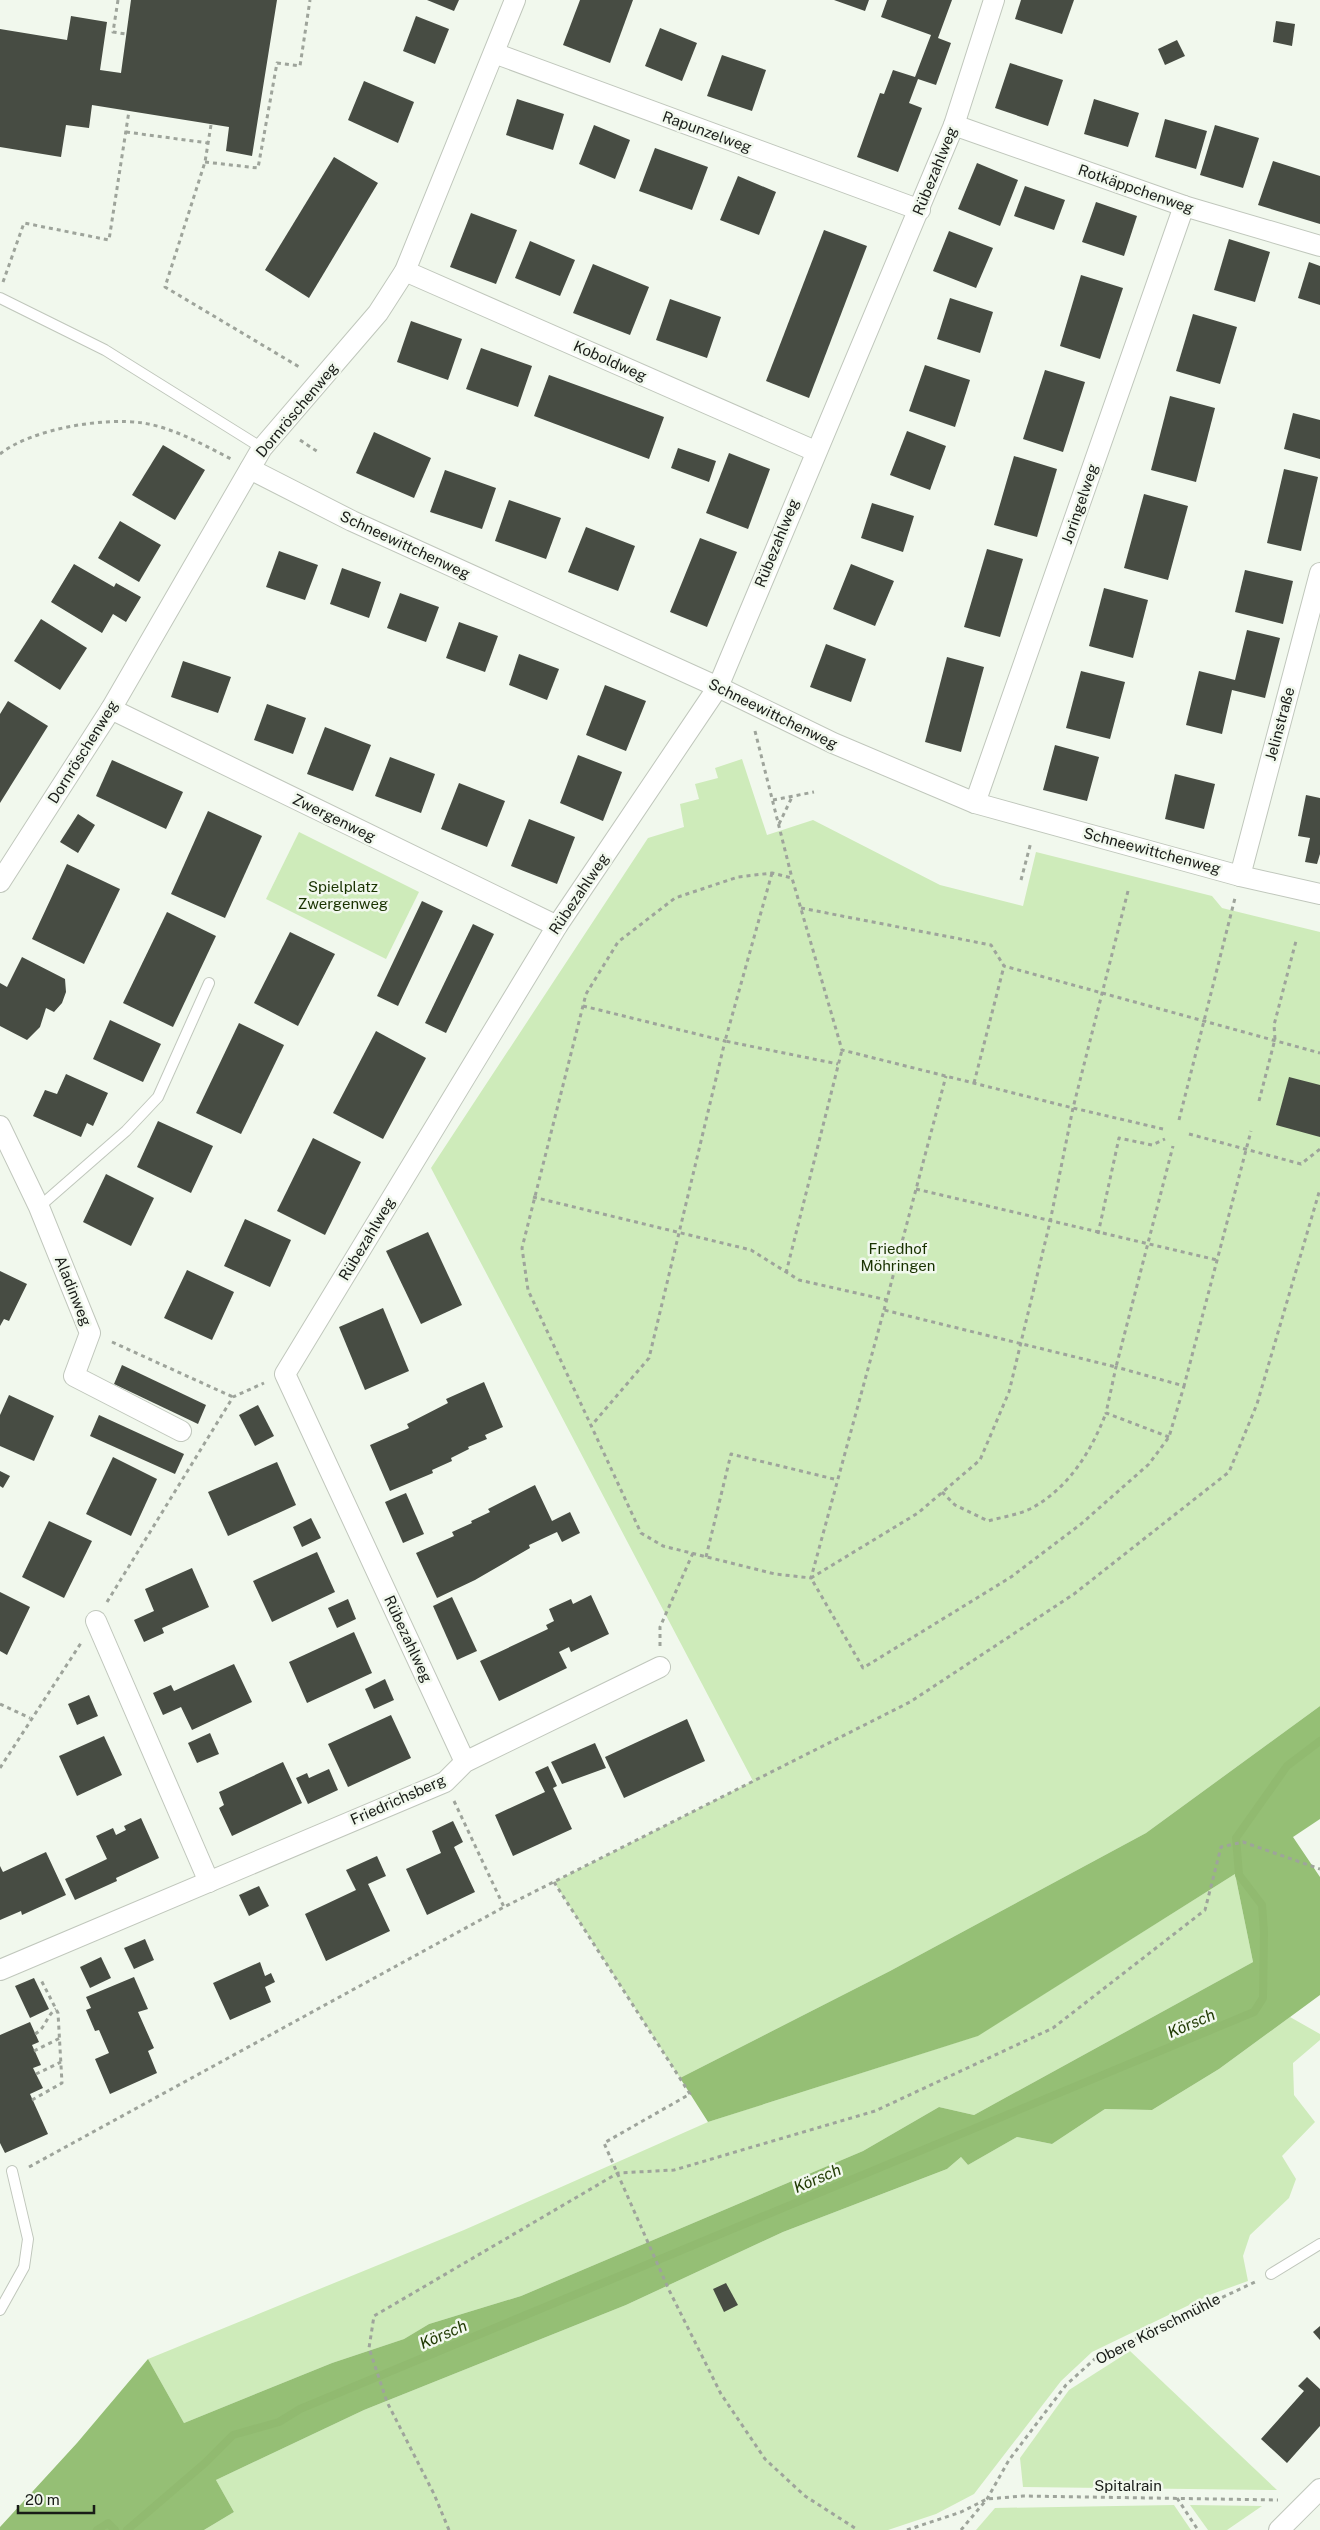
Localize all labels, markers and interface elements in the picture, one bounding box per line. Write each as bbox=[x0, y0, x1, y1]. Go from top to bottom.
street label: Rapunzelweg bbox=[660, 107, 754, 156]
street label: Rübezahlweg bbox=[909, 124, 960, 218]
street label: Rotkäppchenweg bbox=[1076, 161, 1196, 216]
street label: Koboldweg bbox=[571, 337, 649, 384]
street label: Dornröschenweg bbox=[252, 359, 341, 460]
street label: Joringelweg bbox=[1058, 461, 1101, 546]
street label: Rübezahlweg bbox=[751, 496, 802, 590]
street label: Schneewittchenweg bbox=[338, 507, 473, 582]
street label: Schneewittchenweg bbox=[706, 675, 840, 752]
street label: Jelinstraße bbox=[1262, 685, 1298, 763]
street label: Dornröschenweg bbox=[44, 697, 121, 806]
street label: Zwergenweg bbox=[290, 790, 379, 845]
street label: Schneewittchenweg bbox=[1082, 824, 1223, 877]
street label: Rübezahlweg bbox=[545, 850, 612, 937]
park label: Spielplatz Zwergenweg bbox=[298, 878, 388, 912]
street label: Rübezahlweg bbox=[335, 1194, 398, 1283]
park label: Friedhof Möhringen bbox=[861, 1240, 935, 1274]
street label: Aladinweg bbox=[52, 1253, 95, 1328]
street label: Rübezahlweg bbox=[381, 1593, 436, 1685]
street label: Friedrichsberg bbox=[348, 1771, 448, 1828]
water label: Körsch bbox=[1165, 2005, 1218, 2042]
water label: Körsch bbox=[791, 2160, 844, 2197]
street label: Obere Körschmühle bbox=[1093, 2290, 1223, 2367]
water label: Körsch bbox=[417, 2316, 470, 2353]
street label: Spitalrain bbox=[1094, 2477, 1162, 2494]
scale bar bbox=[18, 2482, 94, 2514]
text: 20 m bbox=[25, 2491, 60, 2508]

